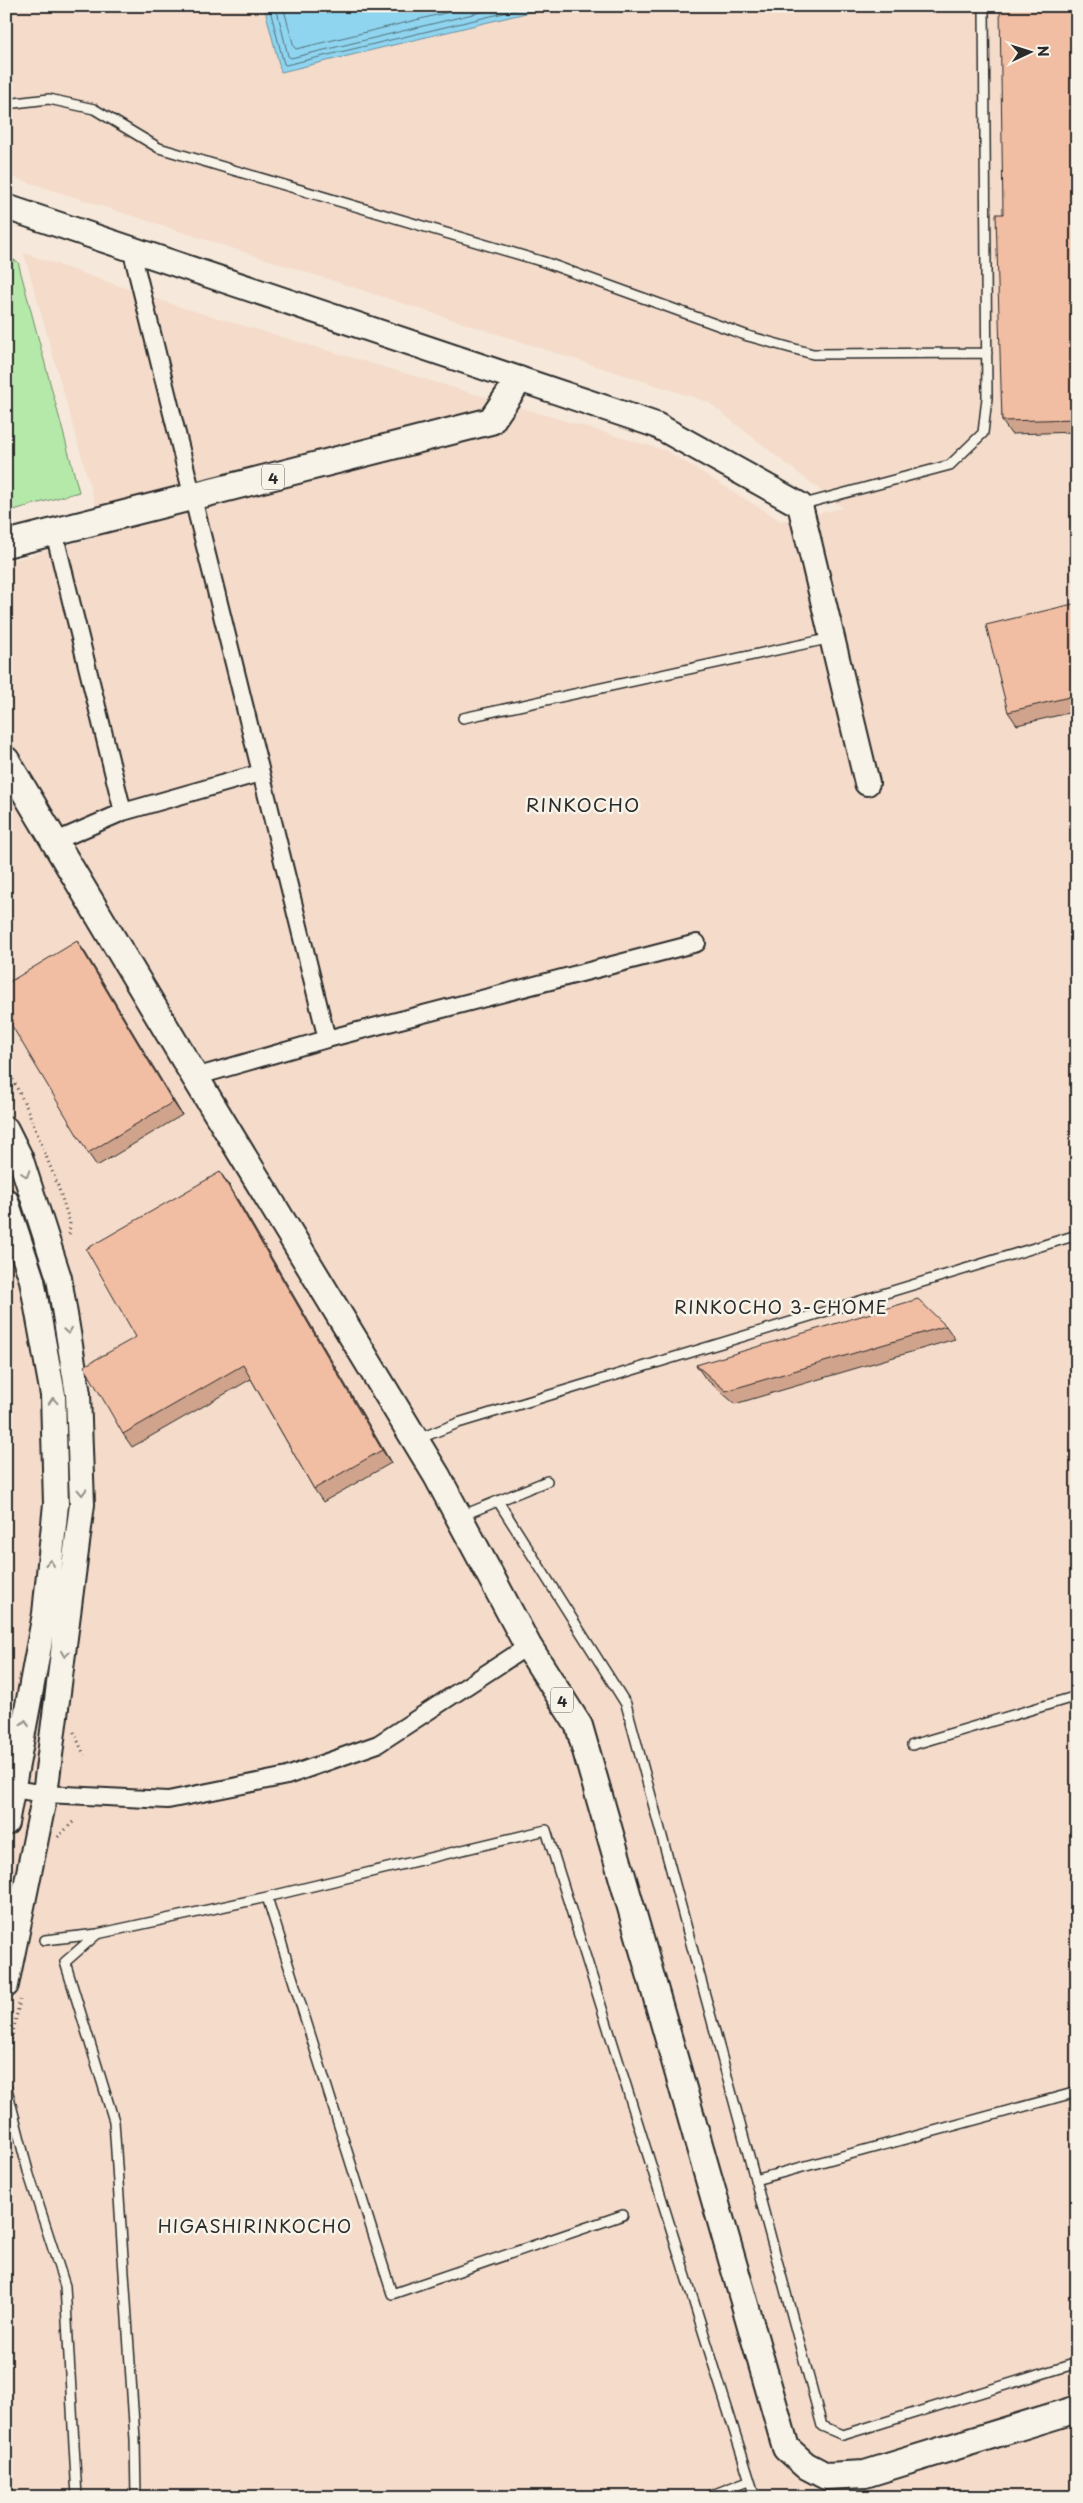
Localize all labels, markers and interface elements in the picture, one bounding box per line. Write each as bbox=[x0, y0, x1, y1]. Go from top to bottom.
north arrow bbox=[1006, 28, 1056, 78]
text: N bbox=[1033, 45, 1054, 57]
road number: 4 bbox=[262, 464, 284, 490]
district label: RINKOCHO bbox=[526, 790, 640, 818]
one-way arrow bbox=[20, 1169, 30, 1178]
district label: RINKOCHO 3-CHOME bbox=[674, 1293, 888, 1320]
one-way arrow bbox=[62, 1326, 72, 1335]
one-way arrow bbox=[47, 1396, 58, 1404]
one-way arrow bbox=[77, 1488, 87, 1496]
one-way arrow bbox=[44, 1558, 55, 1566]
one-way arrow bbox=[60, 1649, 70, 1658]
road number: 4 bbox=[551, 1688, 573, 1712]
one-way arrow bbox=[20, 1719, 30, 1727]
district label: HIGASHIRINKOCHO bbox=[158, 2212, 352, 2239]

